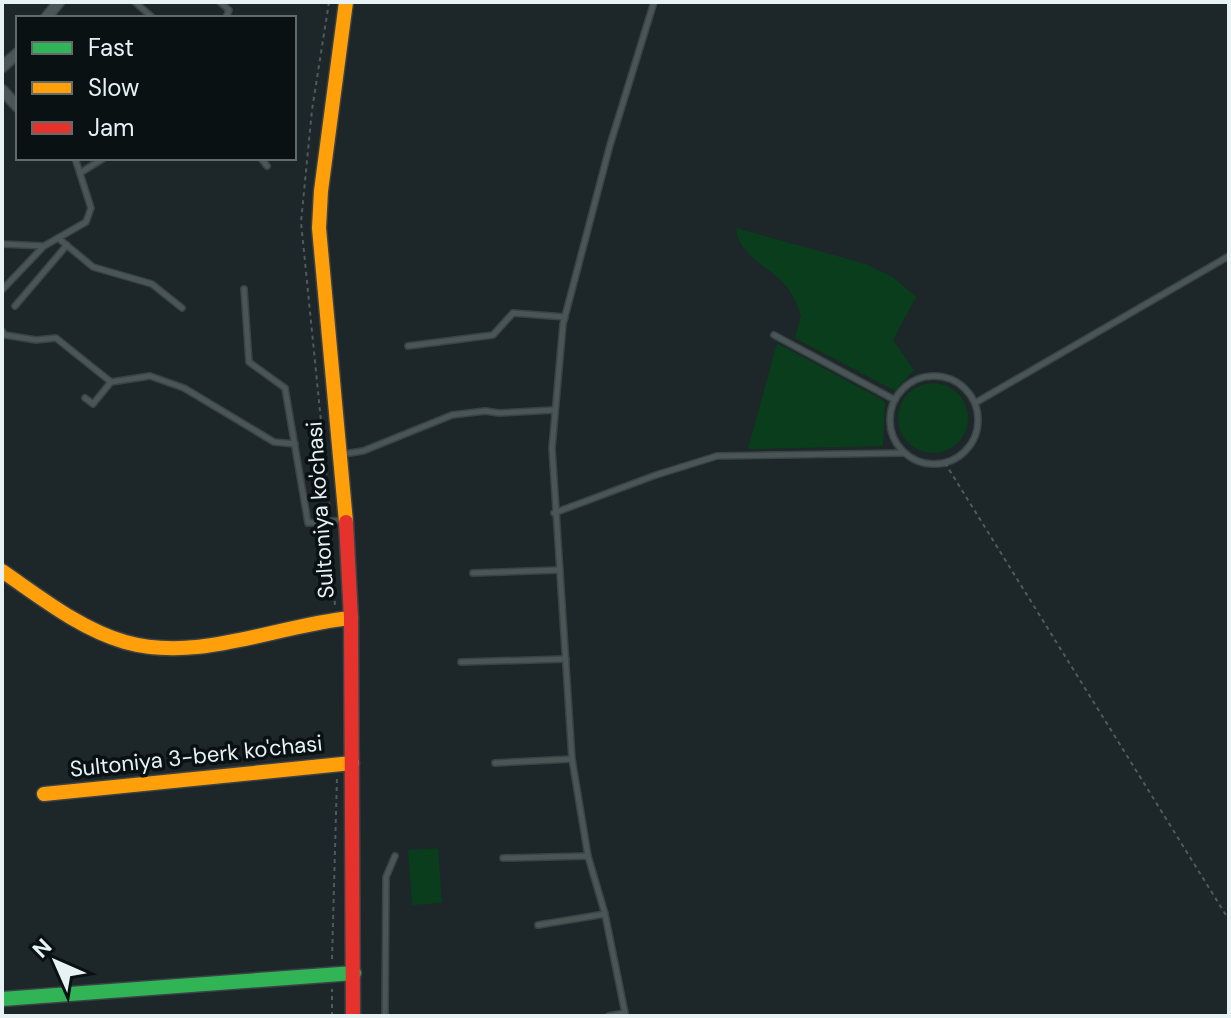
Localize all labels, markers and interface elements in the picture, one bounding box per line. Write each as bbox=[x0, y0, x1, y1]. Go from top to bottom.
legend bbox=[16, 16, 296, 160]
text: Fast bbox=[88, 32, 134, 63]
text: Slow bbox=[88, 72, 139, 103]
text: Jam bbox=[88, 112, 134, 143]
street label: Sultoniya ko'chasi bbox=[299, 421, 341, 599]
street label: Sultoniya 3-berk ko'chasi bbox=[68, 728, 324, 784]
north arrow bbox=[16, 922, 96, 1002]
text: N bbox=[26, 932, 58, 964]

